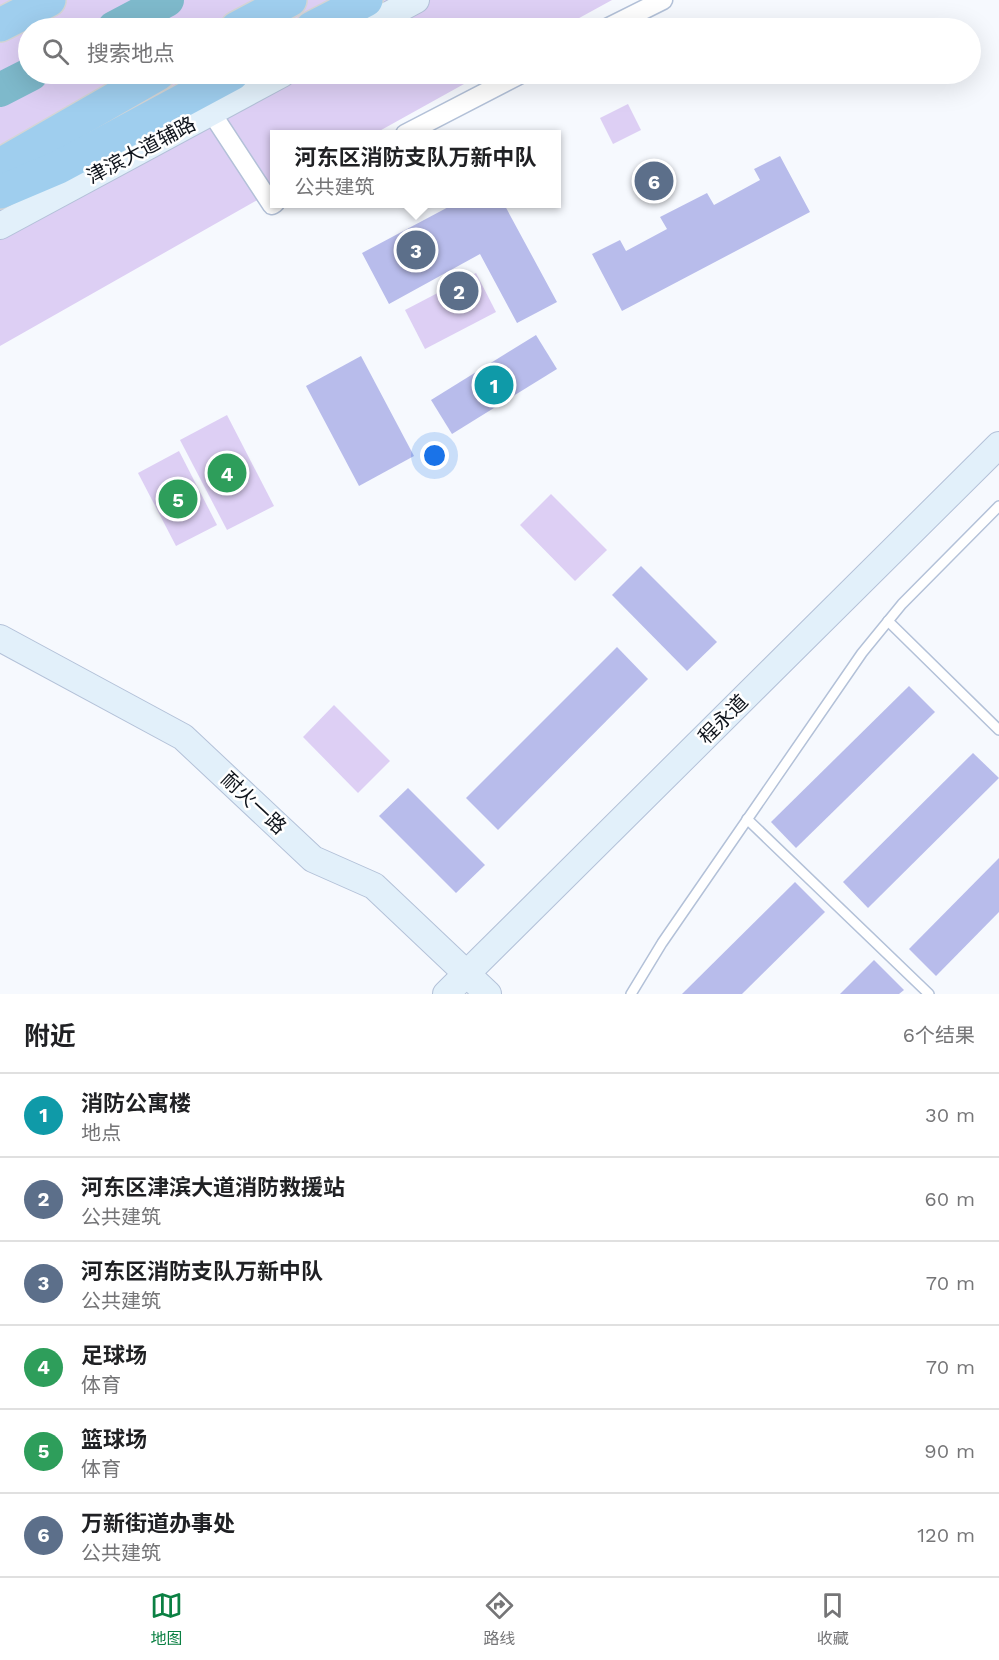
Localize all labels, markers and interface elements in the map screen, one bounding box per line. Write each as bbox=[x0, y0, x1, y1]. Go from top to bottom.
search box bbox=[18, 18, 981, 84]
icon: search bbox=[39, 35, 72, 68]
text: 搜索地点 bbox=[87, 41, 175, 66]
street label: 津滨大道辅路 bbox=[82, 111, 200, 189]
popup bbox=[270, 130, 561, 208]
text: 河东区消防支队万新中队 bbox=[294, 145, 537, 170]
pin: 6 bbox=[634, 158, 674, 204]
text: 公共建筑 bbox=[294, 175, 374, 199]
pin: 3 bbox=[396, 228, 436, 272]
pin: 2 bbox=[440, 268, 478, 314]
pin: 1 bbox=[474, 362, 514, 408]
your location bbox=[420, 441, 449, 470]
pin: 4 bbox=[208, 450, 246, 496]
pin: 5 bbox=[158, 476, 198, 522]
street label: 程永道 bbox=[693, 689, 753, 749]
street label: 耐火一路 bbox=[217, 767, 291, 839]
text: 附近 bbox=[24, 1021, 76, 1051]
text: 6个结果 bbox=[903, 1023, 975, 1047]
text: 消防公寓楼 bbox=[81, 1091, 191, 1116]
text: 1 bbox=[39, 1103, 48, 1127]
text: 30 m bbox=[925, 1103, 975, 1127]
text: 地点 bbox=[81, 1121, 121, 1145]
text: 河东区津滨大道消防救援站 bbox=[81, 1175, 345, 1200]
text: 2 bbox=[38, 1187, 49, 1211]
text: 60 m bbox=[925, 1187, 975, 1211]
text: 公共建筑 bbox=[81, 1205, 161, 1229]
text: 河东区消防支队万新中队 bbox=[81, 1259, 323, 1284]
text: 3 bbox=[38, 1271, 49, 1295]
text: 70 m bbox=[926, 1271, 975, 1295]
text: 公共建筑 bbox=[81, 1289, 161, 1313]
text: 足球场 bbox=[81, 1343, 147, 1368]
text: 4 bbox=[37, 1355, 50, 1379]
text: 70 m bbox=[926, 1355, 975, 1379]
text: 体育 bbox=[81, 1373, 121, 1397]
text: 篮球场 bbox=[81, 1427, 147, 1452]
text: 5 bbox=[38, 1439, 49, 1463]
text: 90 m bbox=[924, 1439, 975, 1463]
text: 体育 bbox=[81, 1457, 121, 1481]
text: 万新街道办事处 bbox=[81, 1511, 235, 1536]
text: 6 bbox=[37, 1523, 50, 1547]
text: 120 m bbox=[917, 1523, 975, 1547]
text: 公共建筑 bbox=[81, 1541, 161, 1565]
tab: 地图 bbox=[150, 1589, 183, 1649]
tab: 路线 bbox=[483, 1589, 516, 1649]
tab: 收藏 bbox=[816, 1589, 849, 1649]

